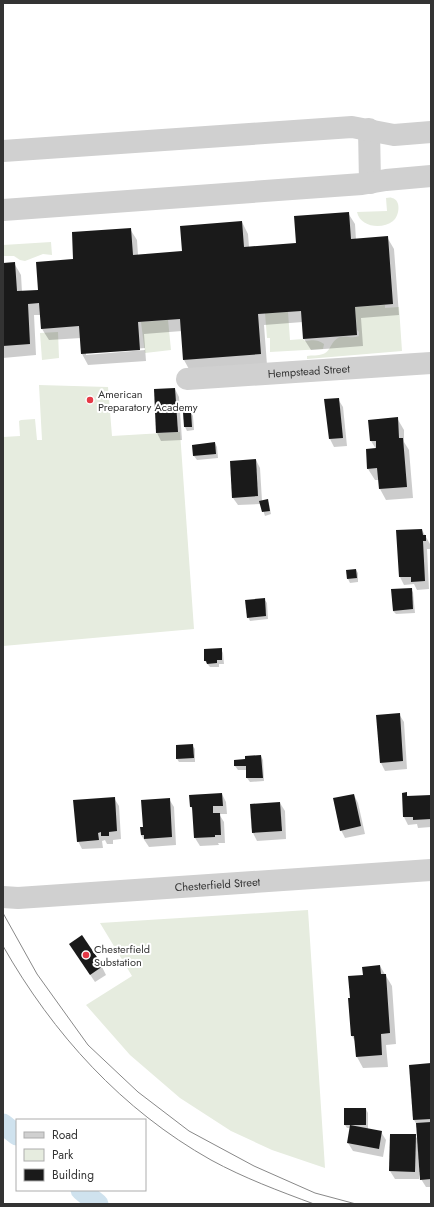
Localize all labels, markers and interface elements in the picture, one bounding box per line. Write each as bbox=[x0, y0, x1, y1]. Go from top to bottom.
street label: Hempstead Street bbox=[267, 360, 351, 382]
place label: American Preparatory Academy bbox=[98, 386, 198, 415]
marker: American Preparatory Academy bbox=[85, 395, 95, 405]
street label: Chesterfield Street bbox=[174, 874, 261, 895]
place label: Chesterfield Substation bbox=[94, 941, 150, 970]
marker: Chesterfield Substation bbox=[81, 950, 91, 960]
legend bbox=[16, 1119, 146, 1191]
text: Road bbox=[52, 1126, 78, 1144]
text: Park bbox=[52, 1146, 74, 1164]
text: Building bbox=[52, 1166, 94, 1184]

